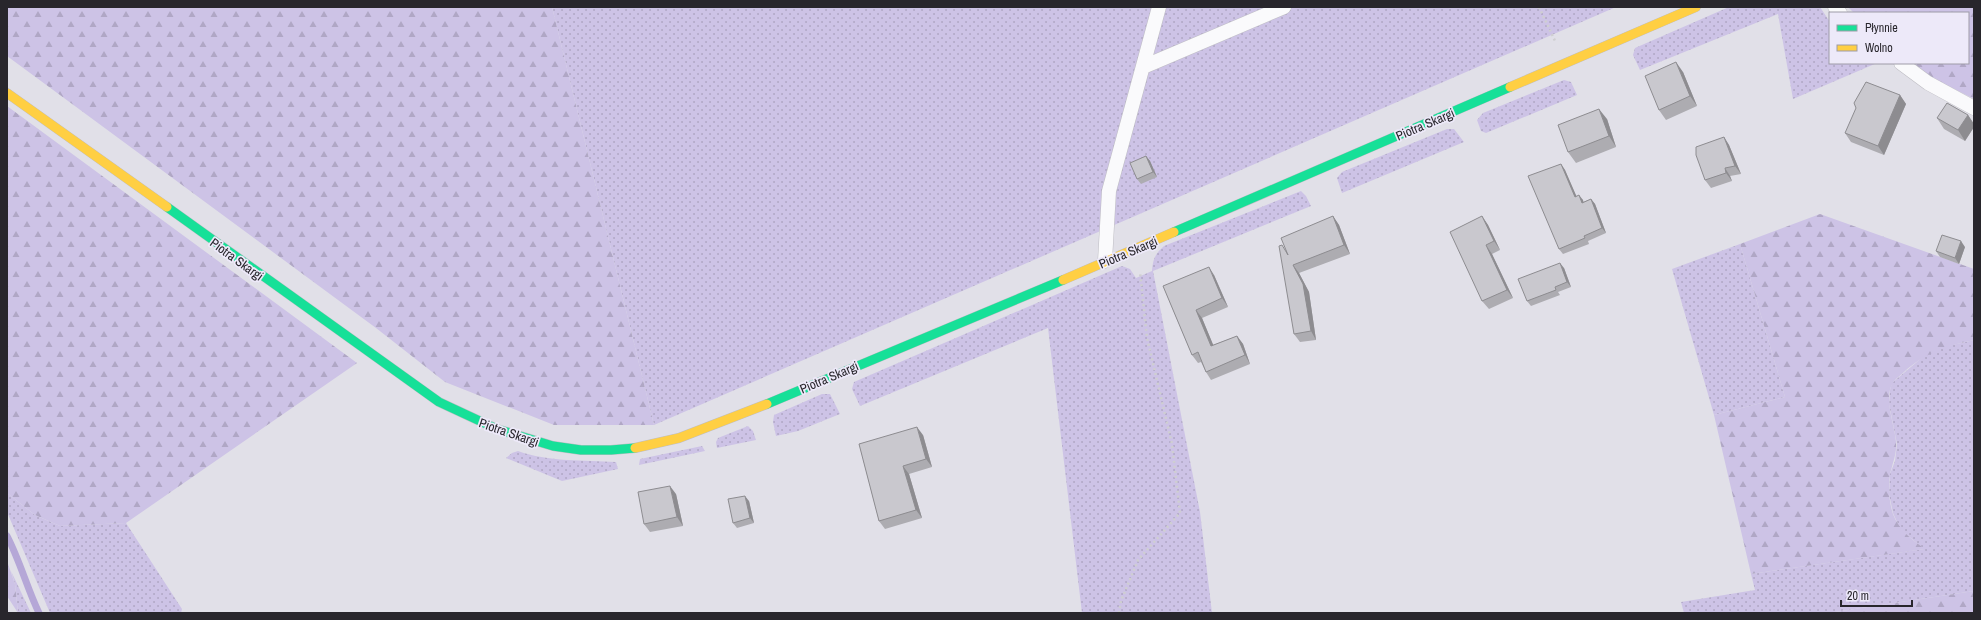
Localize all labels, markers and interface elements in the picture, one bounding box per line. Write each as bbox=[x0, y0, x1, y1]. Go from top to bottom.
legend bbox=[1829, 12, 1969, 64]
text: Płynnie bbox=[1865, 20, 1898, 36]
text: Wolno bbox=[1865, 40, 1893, 56]
street label: Piotra Skargi bbox=[1393, 104, 1457, 144]
street label: Piotra Skargi bbox=[1096, 232, 1160, 272]
street label: Piotra Skargi bbox=[207, 234, 267, 285]
street label: Piotra Skargi bbox=[797, 357, 861, 397]
street label: Piotra Skargi bbox=[477, 414, 541, 451]
scale bar bbox=[1841, 582, 1912, 608]
text: 20 m bbox=[1847, 588, 1869, 604]

